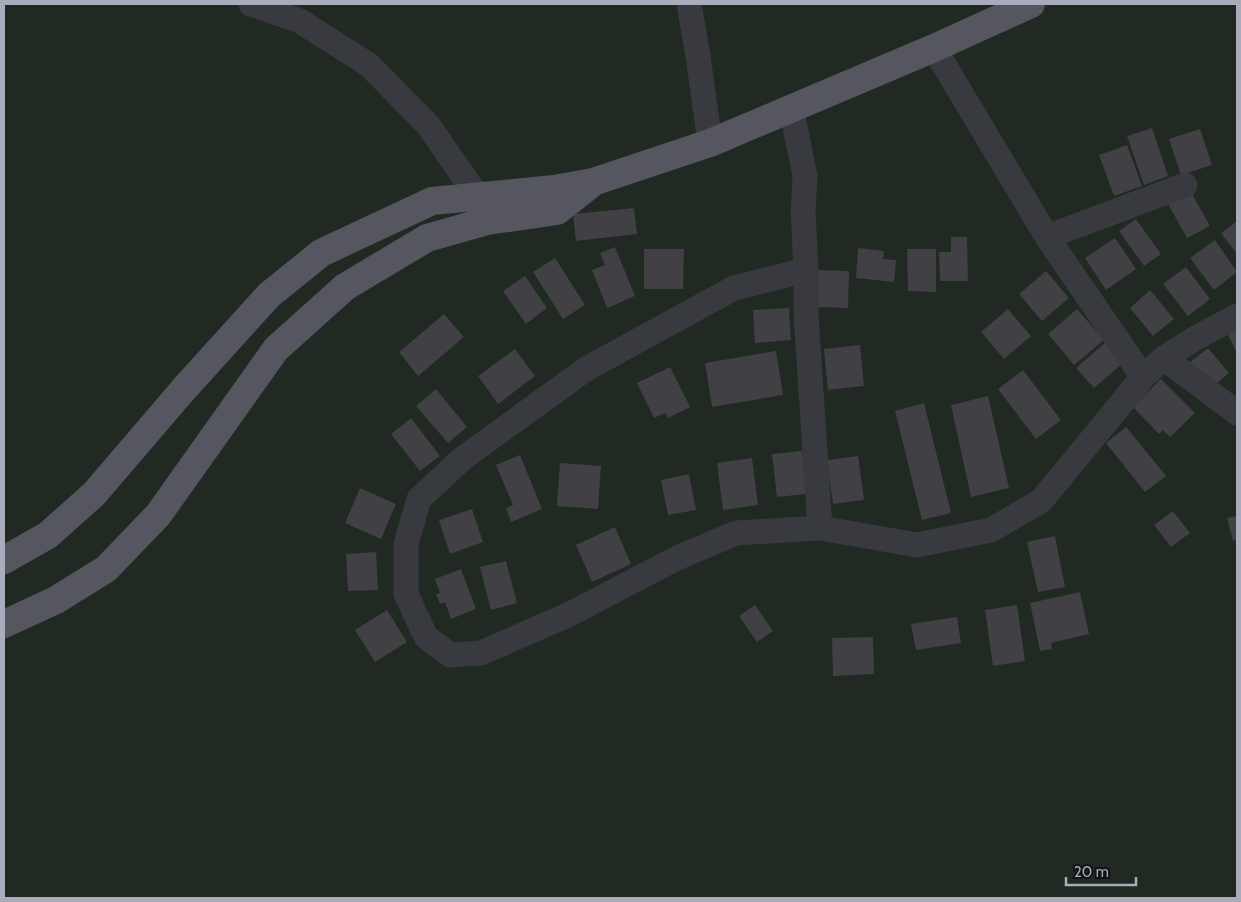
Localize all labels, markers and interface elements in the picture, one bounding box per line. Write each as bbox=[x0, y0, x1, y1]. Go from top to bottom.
scale bar bbox=[1066, 854, 1136, 886]
text: 20 m bbox=[1074, 863, 1109, 881]

